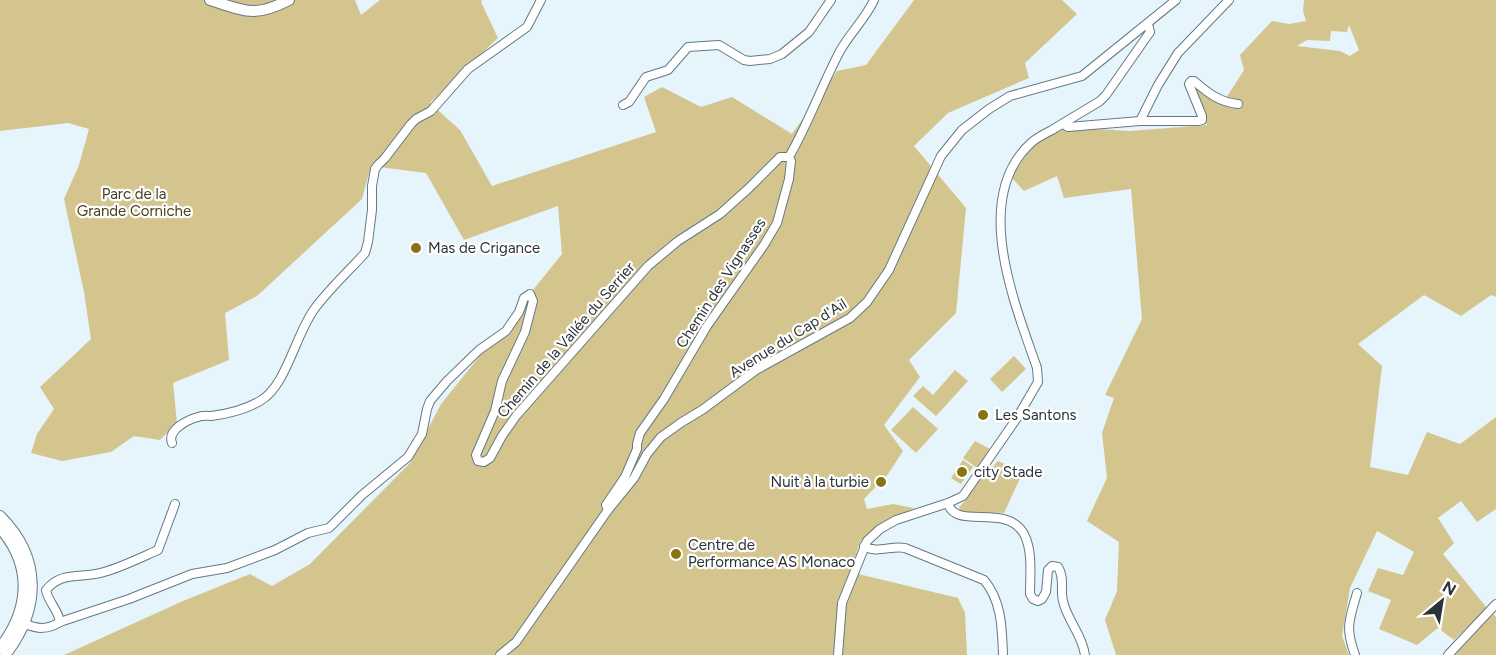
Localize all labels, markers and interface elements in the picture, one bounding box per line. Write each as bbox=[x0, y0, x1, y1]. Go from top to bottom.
park label: Parc de la Grande Corniche bbox=[77, 185, 191, 220]
street label: Chemin des Vignasses bbox=[672, 215, 770, 351]
place label: Mas de Crigance bbox=[428, 239, 540, 257]
marker: Mas de Crigance bbox=[409, 241, 423, 255]
street label: Chemin de la Vallée du Serrier bbox=[493, 259, 639, 421]
street label: Avenue du Cap d'Ail bbox=[726, 295, 850, 381]
place label: Les Santons bbox=[995, 406, 1077, 424]
marker: Les Santons bbox=[976, 408, 990, 422]
place label: city Stade bbox=[974, 463, 1042, 481]
marker: city Stade bbox=[955, 465, 969, 479]
place label: Nuit à la turbie bbox=[771, 473, 869, 491]
marker: Nuit à la turbie bbox=[874, 475, 888, 489]
place label: Centre de Performance AS Monaco bbox=[688, 536, 855, 571]
marker: Centre de Performance AS Monaco bbox=[669, 547, 683, 561]
north arrow bbox=[1412, 571, 1472, 631]
text: N bbox=[1439, 577, 1459, 600]

